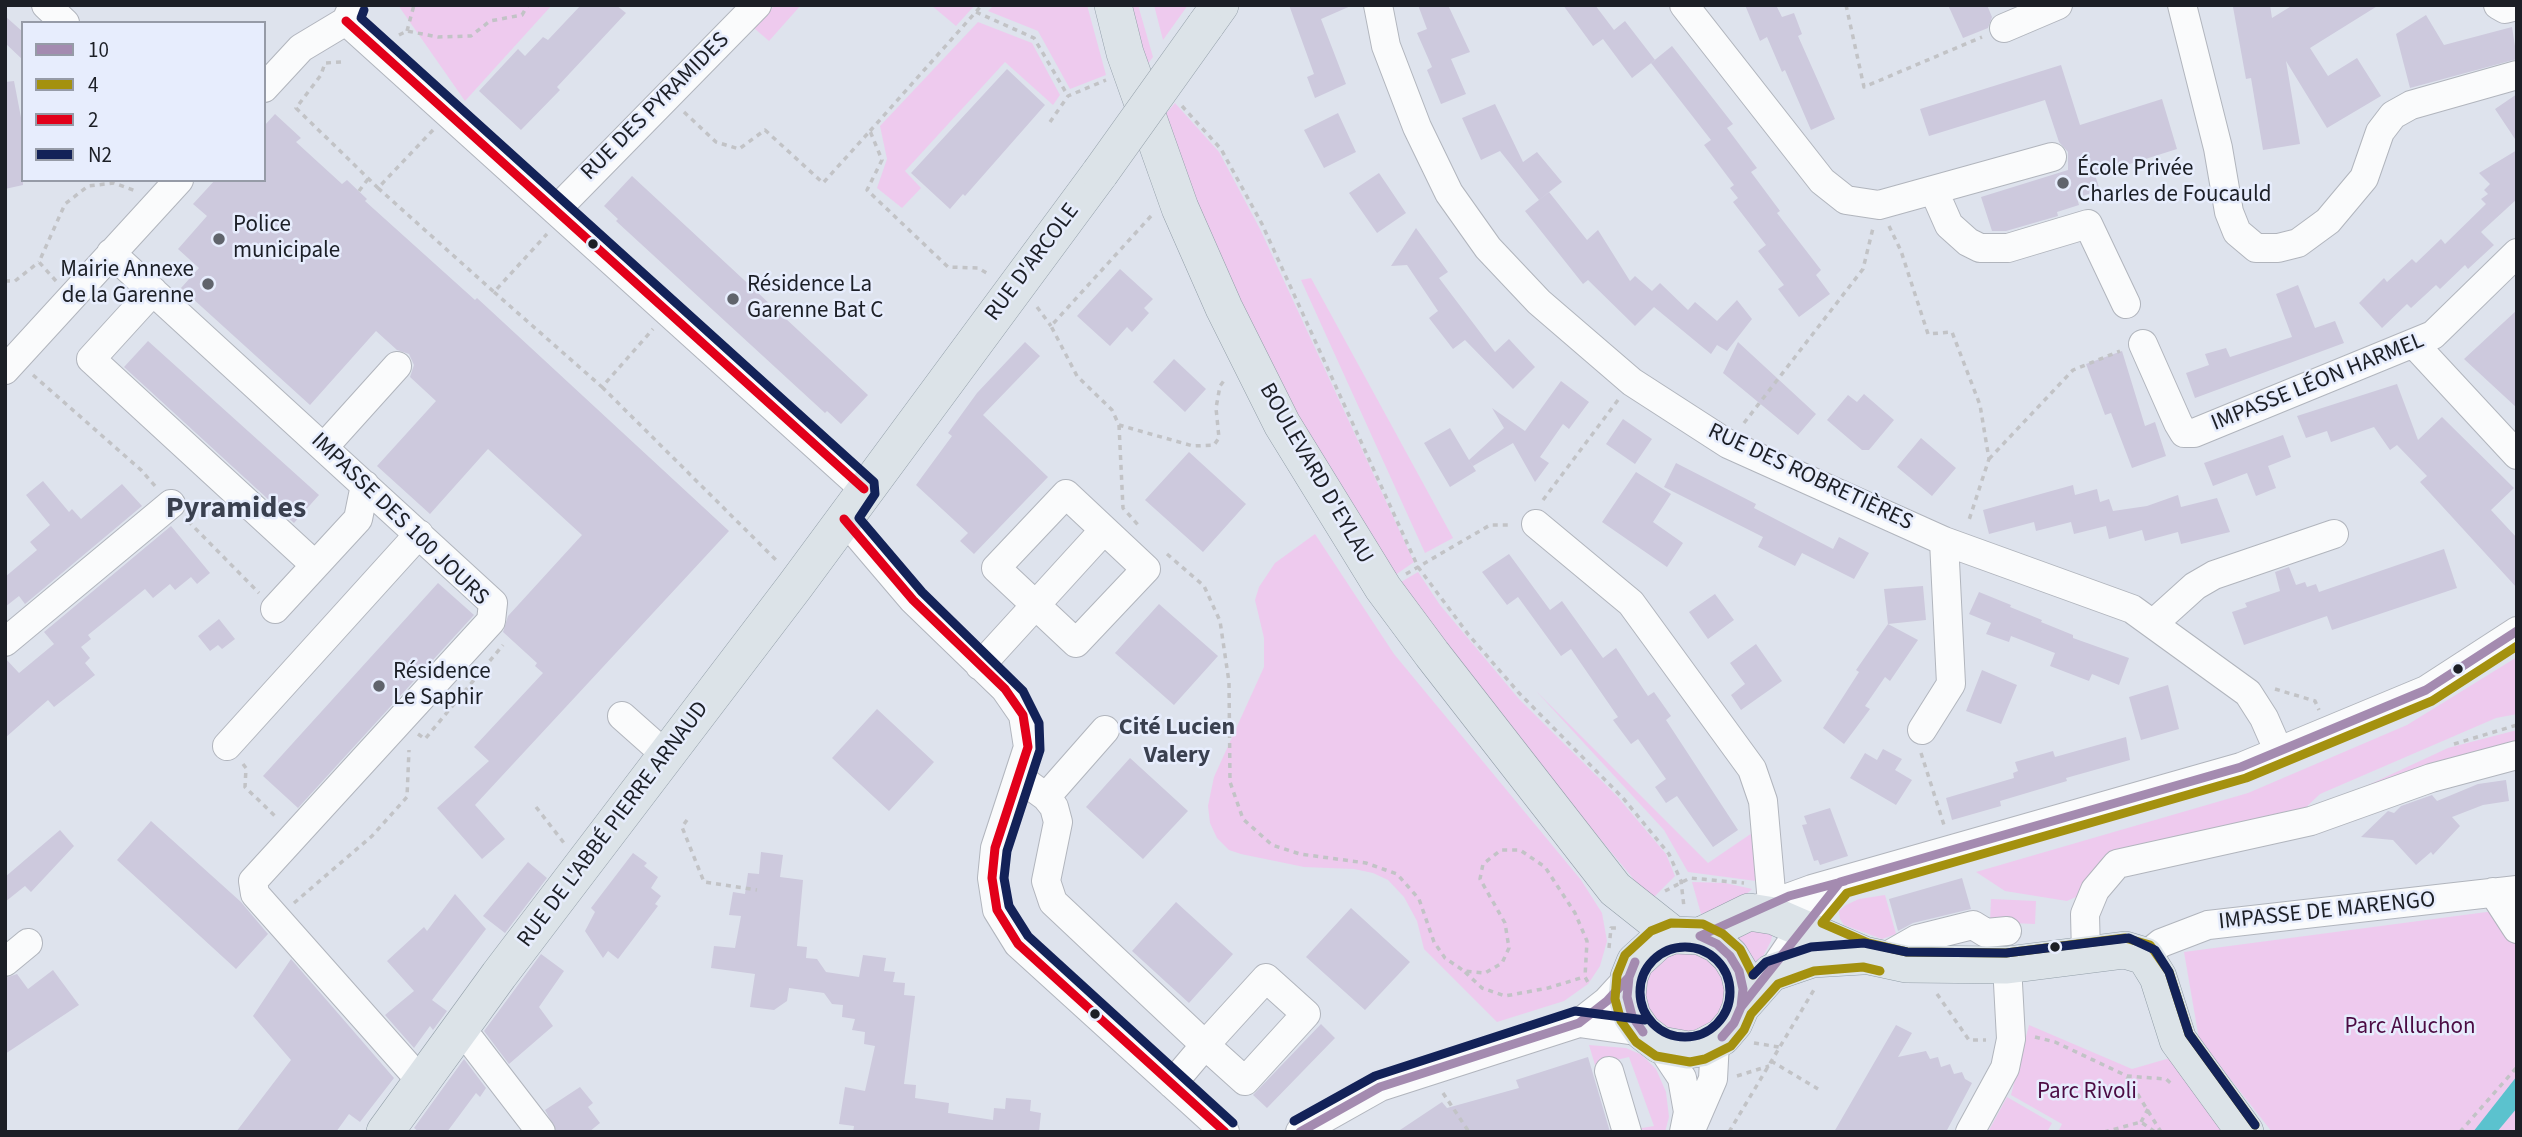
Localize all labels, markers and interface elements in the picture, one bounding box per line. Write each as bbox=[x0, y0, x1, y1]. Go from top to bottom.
legend bbox=[21, 21, 266, 182]
street label: RUE DES PYRAMIDES bbox=[576, 27, 736, 187]
text: 10 bbox=[88, 35, 109, 65]
text: 4 bbox=[88, 70, 98, 100]
text: 2 bbox=[88, 105, 98, 135]
text: N2 bbox=[88, 140, 112, 170]
place label: École Privée Charles de Foucauld bbox=[2077, 156, 2272, 210]
marker: École Privée Charles de Foucauld bbox=[2055, 175, 2071, 191]
street label: RUE D'ARCOLE bbox=[980, 199, 1086, 327]
place label: Police municipale bbox=[233, 212, 340, 266]
marker: Police municipale bbox=[211, 231, 227, 247]
unlabelled marker bbox=[586, 237, 600, 251]
place label: Mairie Annexe de la Garenne bbox=[60, 257, 194, 311]
place label: Résidence La Garenne Bat C bbox=[747, 272, 883, 326]
marker: Mairie Annexe de la Garenne bbox=[200, 276, 216, 292]
marker: Résidence La Garenne Bat C bbox=[725, 291, 741, 307]
street label: IMPASSE LÉON HARMEL bbox=[2208, 328, 2428, 438]
street label: BOULEVARD D'EYLAU bbox=[1252, 379, 1378, 569]
street label: RUE DES ROBRETIÈRES bbox=[1703, 418, 1917, 538]
street label: IMPASSE DES 100 JOURS bbox=[304, 428, 494, 612]
district label: Pyramides bbox=[166, 492, 306, 528]
place label: Résidence Le Saphir bbox=[393, 659, 491, 713]
unlabelled marker bbox=[2451, 662, 2465, 676]
marker: Résidence Le Saphir bbox=[371, 678, 387, 694]
street label: RUE DE L'ABBÉ PIERRE ARNAUD bbox=[512, 696, 716, 954]
district label: Cité Lucien Valery bbox=[1119, 715, 1235, 771]
street label: IMPASSE DE MARENGO bbox=[2217, 887, 2437, 937]
unlabelled marker bbox=[2048, 940, 2062, 954]
unlabelled marker bbox=[1088, 1007, 1102, 1021]
park label: Parc Alluchon bbox=[2344, 1014, 2476, 1042]
park label: Parc Rivoli bbox=[2037, 1079, 2137, 1107]

